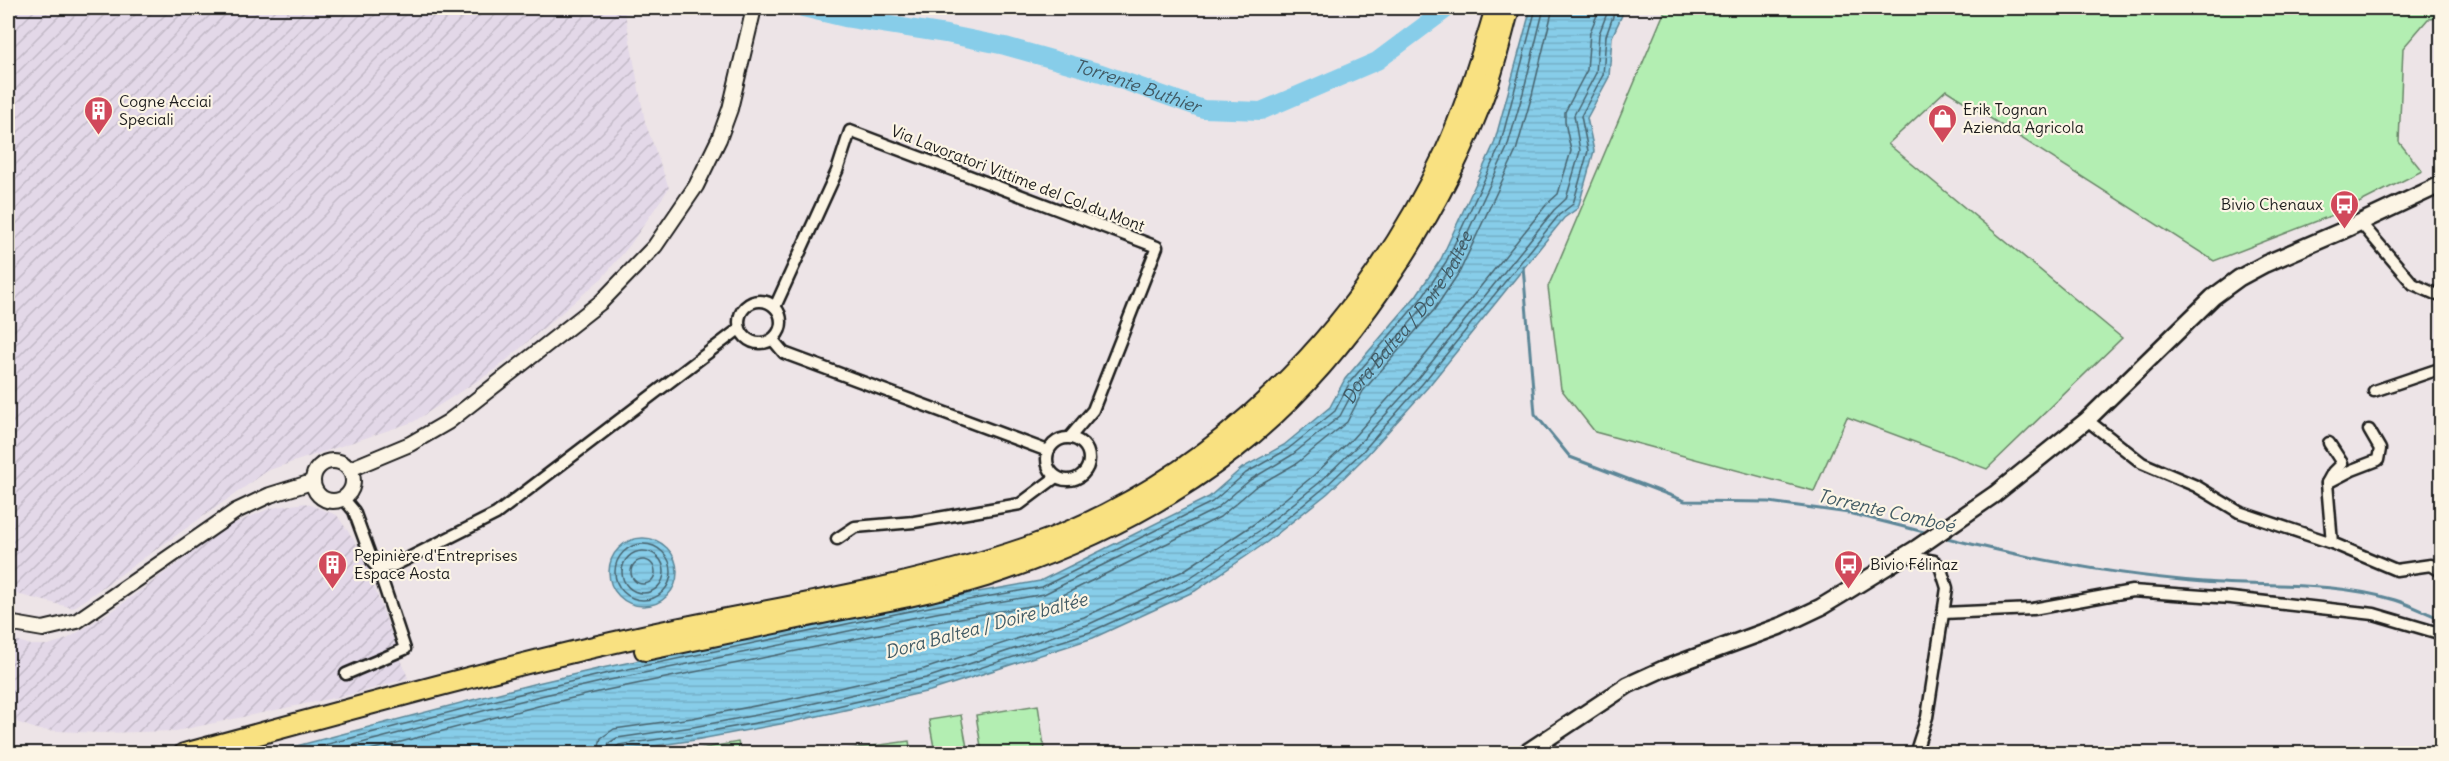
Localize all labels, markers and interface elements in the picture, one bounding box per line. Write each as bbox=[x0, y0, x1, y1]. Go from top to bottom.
water label: Torrente Buthier bbox=[1072, 54, 1206, 119]
place label: Cogne Acciai Speciali bbox=[119, 91, 212, 129]
building icon: Cogne Acciai Speciali bbox=[82, 94, 114, 136]
place label: Erik Tognan Azienda Agricola bbox=[1963, 99, 2084, 137]
shop icon: Erik Tognan Azienda Agricola bbox=[1926, 102, 1958, 144]
street label: Via Lavoratori Vittime del Col du Mont bbox=[888, 120, 1148, 236]
bus stop icon: Bivio Chenaux bbox=[2328, 188, 2360, 230]
place label: Bivio Chenaux bbox=[2221, 194, 2323, 214]
water label: Dora Baltea / Doire baltée bbox=[1337, 227, 1478, 408]
water label: Torrente Comboé bbox=[1815, 484, 1958, 538]
place label: Pepinière d'Entreprises Espace Aosta bbox=[354, 545, 518, 583]
building icon: Pepinière d'Entreprises Espace Aosta bbox=[317, 548, 349, 590]
bus stop icon: Bivio Félinaz bbox=[1833, 548, 1865, 590]
place label: Bivio Félinaz bbox=[1870, 554, 1959, 574]
water label: Dora Baltea / Doire baltée bbox=[882, 587, 1091, 664]

